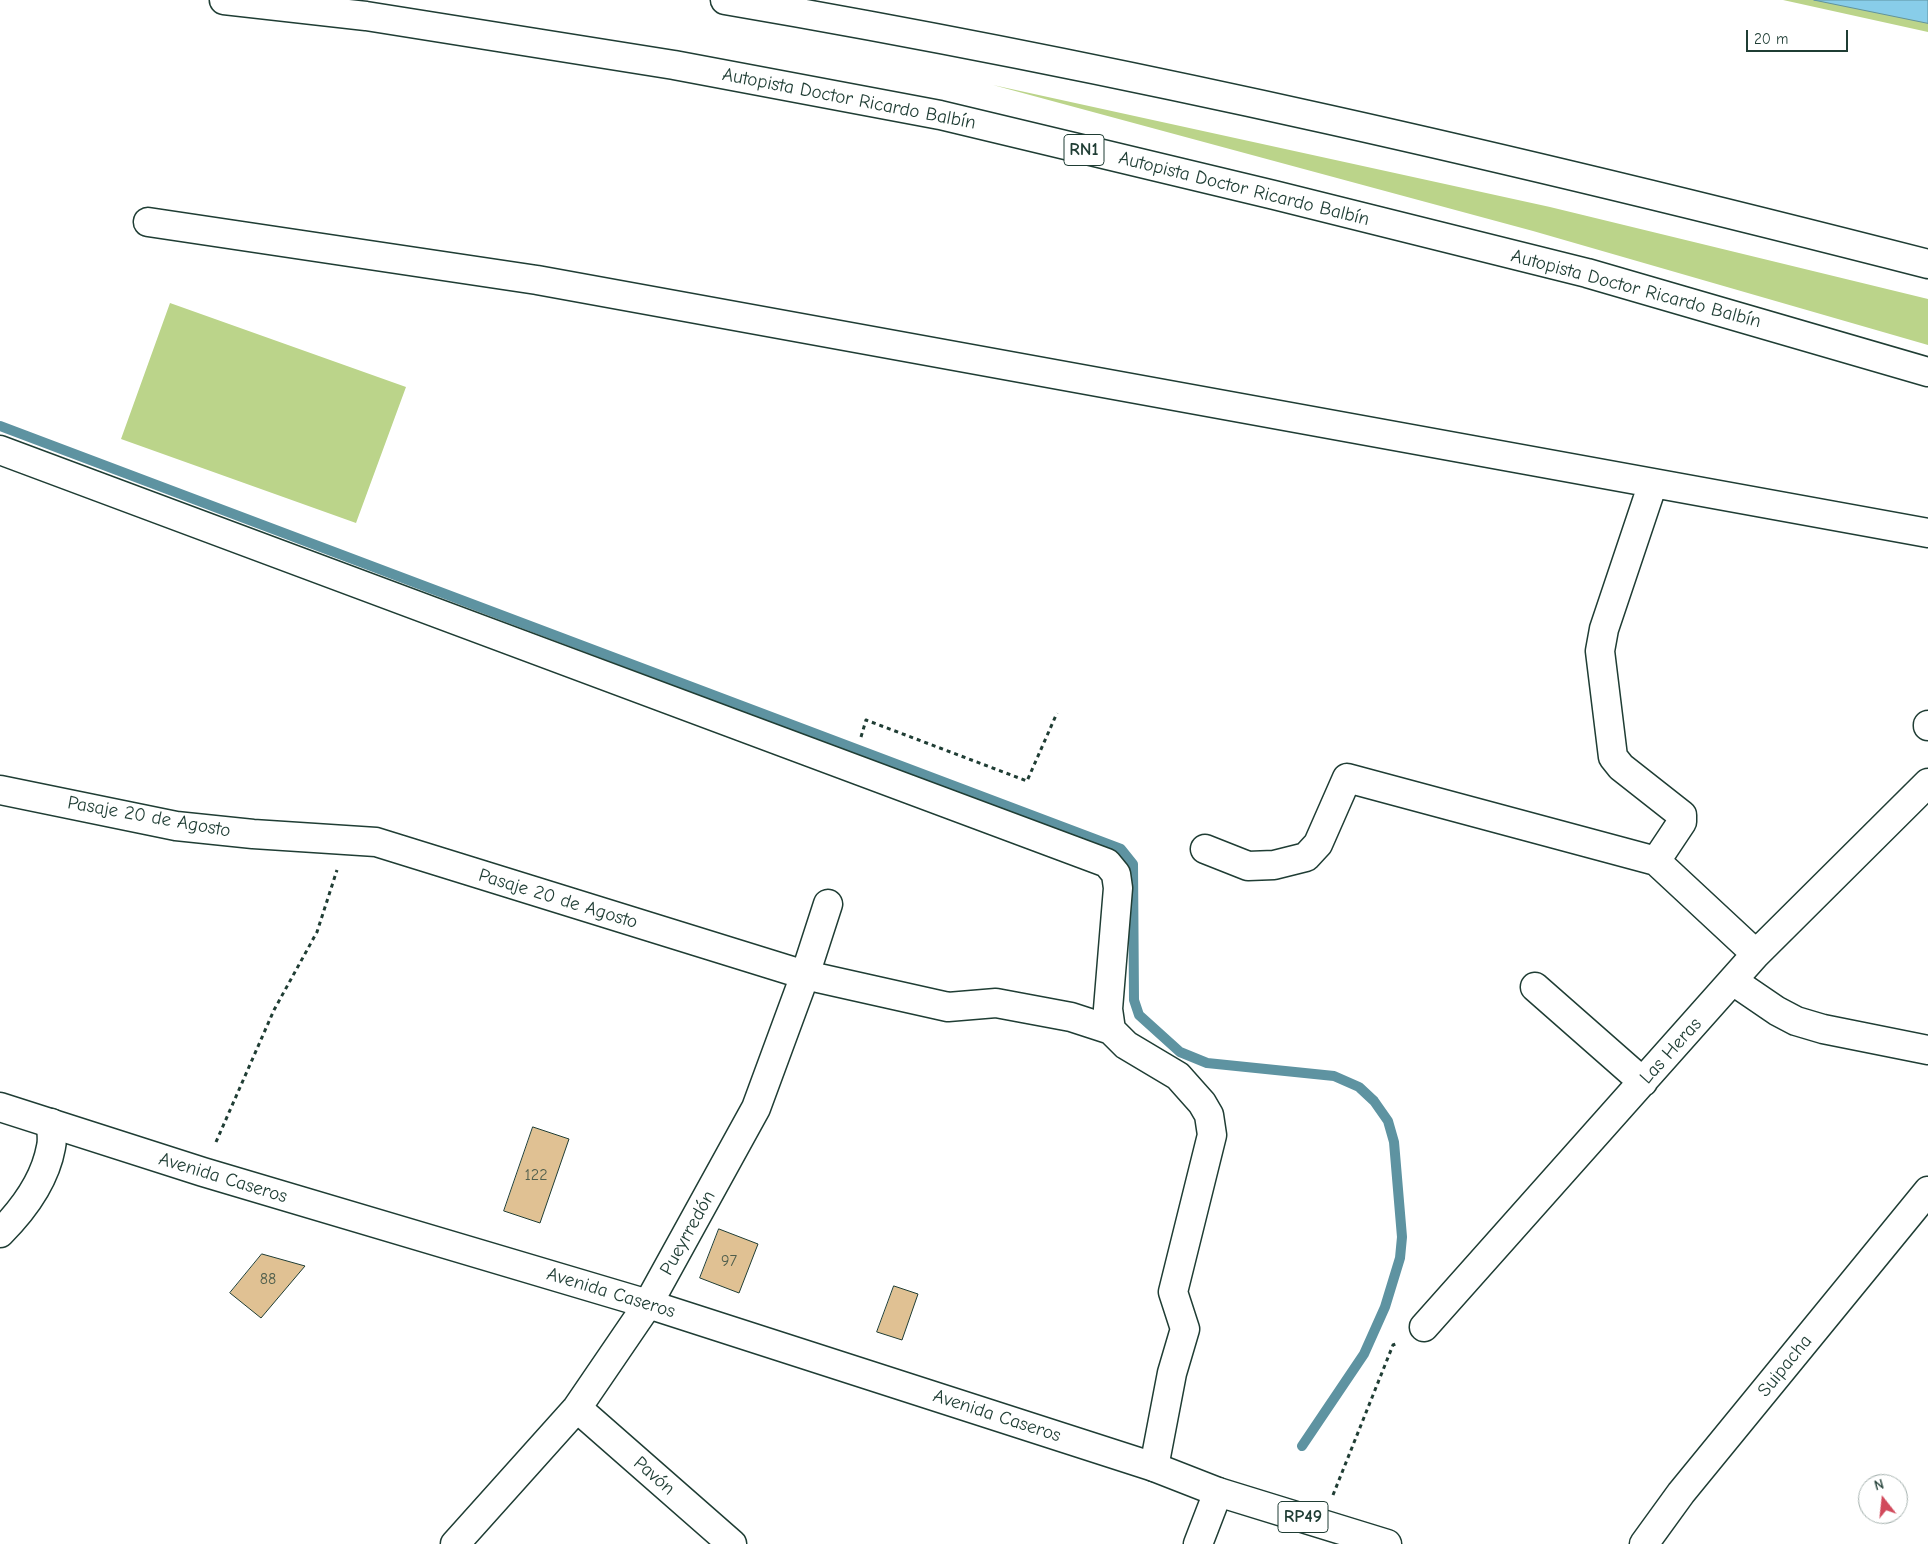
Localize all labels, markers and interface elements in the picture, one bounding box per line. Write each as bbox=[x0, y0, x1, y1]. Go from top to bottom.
scale bar bbox=[1748, 20, 1850, 52]
text: 20 m bbox=[1754, 30, 1788, 48]
street label: Autopista Doctor Ricardo Balbín bbox=[720, 63, 978, 135]
road number: RN1 bbox=[1064, 134, 1104, 166]
street label: Autopista Doctor Ricardo Balbín bbox=[1116, 147, 1372, 231]
street label: Autopista Doctor Ricardo Balbín bbox=[1509, 245, 1763, 333]
street label: Pasaje 20 de Agosto bbox=[66, 791, 232, 843]
street label: Pasaje 20 de Agosto bbox=[476, 864, 640, 934]
street label: Las Heras bbox=[1635, 1013, 1707, 1089]
street label: Avenida Caseros bbox=[156, 1148, 290, 1208]
house number: 122 bbox=[524, 1165, 548, 1185]
street label: Pueyrredón bbox=[655, 1187, 721, 1279]
house number: 97 bbox=[721, 1251, 737, 1271]
street label: Avenida Caseros bbox=[544, 1263, 678, 1323]
house number: 88 bbox=[260, 1269, 276, 1289]
street label: Suipacha bbox=[1753, 1330, 1817, 1402]
street label: Avenida Caseros bbox=[930, 1385, 1064, 1447]
street label: Pavón bbox=[628, 1452, 680, 1500]
north arrow bbox=[1858, 1474, 1908, 1524]
text: N bbox=[1872, 1476, 1886, 1494]
road number: RP49 bbox=[1278, 1501, 1328, 1532]

